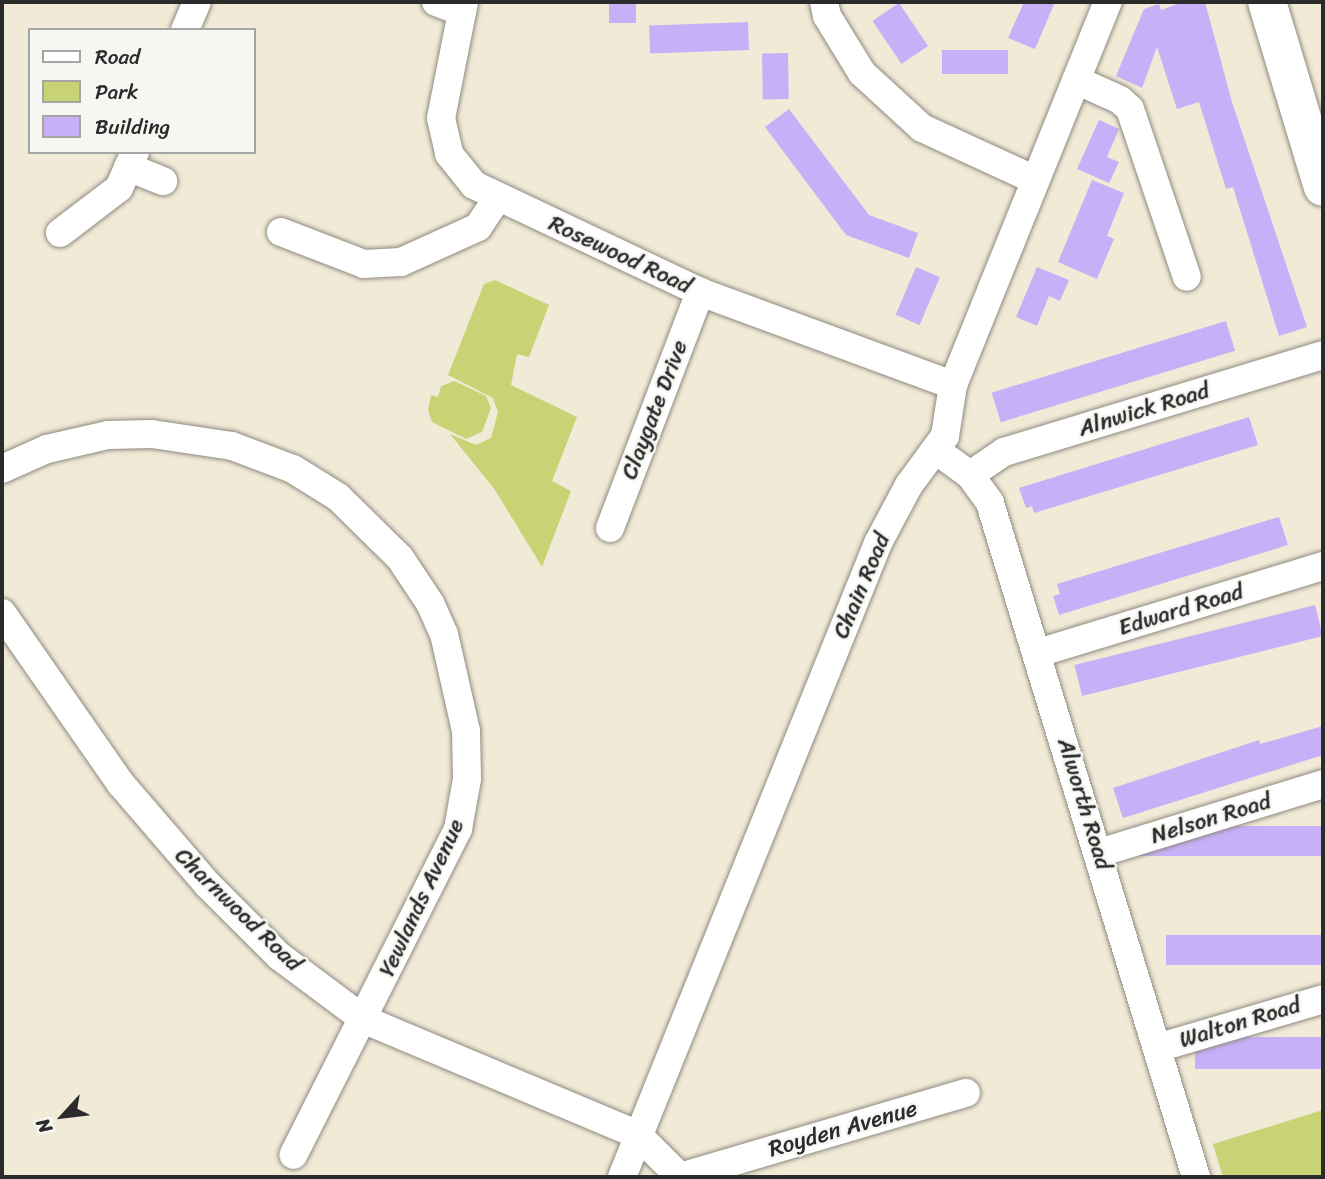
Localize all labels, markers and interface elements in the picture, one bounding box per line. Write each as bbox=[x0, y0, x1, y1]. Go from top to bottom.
legend bbox=[28, 28, 256, 154]
text: Road bbox=[95, 38, 140, 76]
text: Park bbox=[95, 73, 138, 111]
text: Building bbox=[95, 108, 170, 146]
street label: Rosewood Road bbox=[544, 210, 696, 300]
street label: Claygate Drive bbox=[616, 337, 694, 483]
street label: Alnwick Road bbox=[1075, 377, 1213, 443]
street label: Chain Road bbox=[827, 529, 897, 643]
street label: Edward Road bbox=[1115, 578, 1247, 642]
street label: Alworth Road bbox=[1051, 735, 1117, 873]
street label: Nelson Road bbox=[1148, 788, 1274, 850]
street label: Yewlands Avenue bbox=[373, 815, 471, 981]
street label: Charnwood Road bbox=[169, 842, 307, 978]
street label: Walton Road bbox=[1176, 991, 1304, 1055]
north arrow bbox=[28, 1081, 98, 1151]
street label: Royden Avenue bbox=[765, 1095, 921, 1163]
text: N bbox=[26, 1112, 62, 1139]

